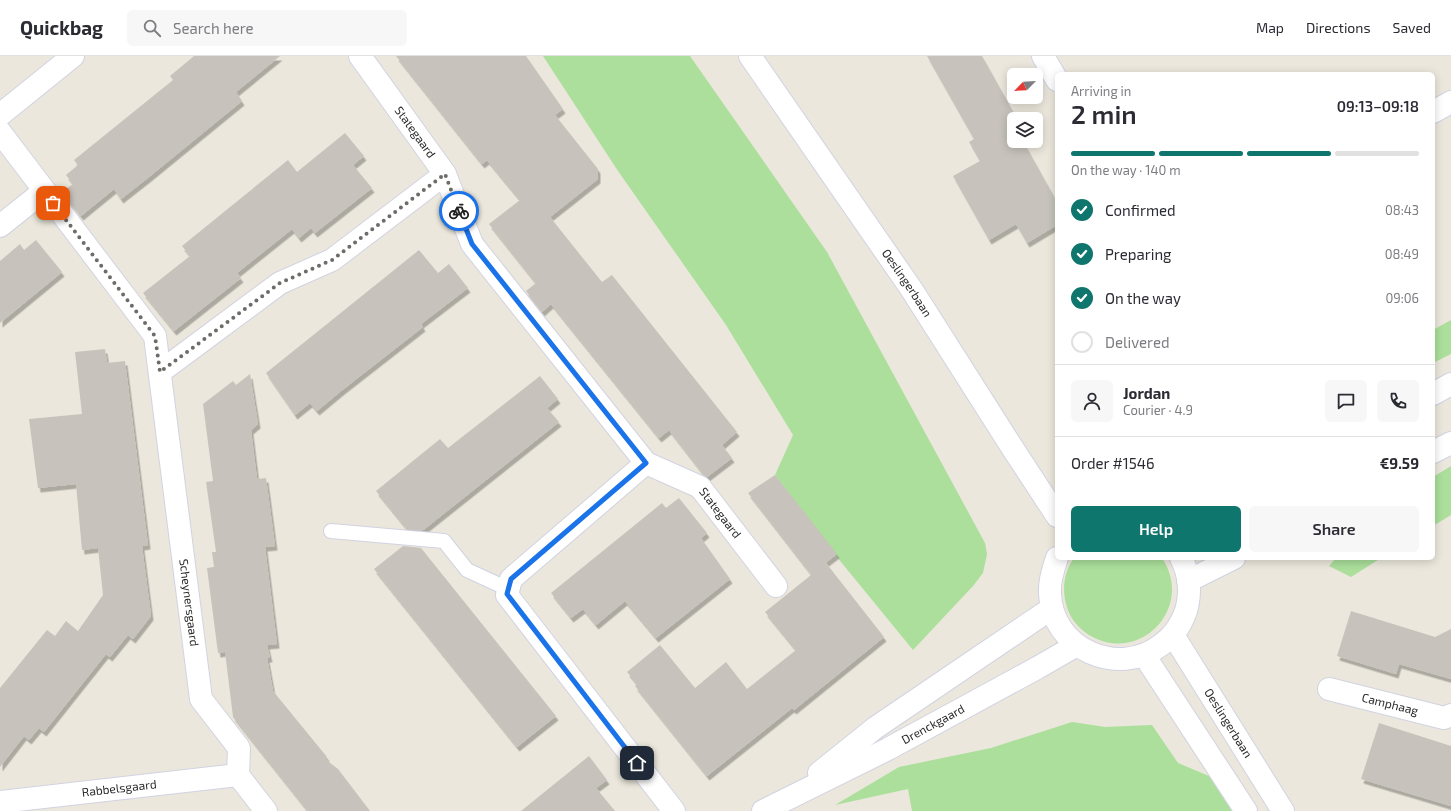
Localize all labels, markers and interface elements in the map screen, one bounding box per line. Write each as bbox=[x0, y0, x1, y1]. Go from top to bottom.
search box bbox=[127, 10, 407, 46]
text: Quickbag bbox=[20, 16, 103, 39]
icon: search bbox=[141, 17, 163, 39]
text: Search here bbox=[173, 19, 254, 37]
text: Map bbox=[1256, 19, 1284, 36]
text: Directions bbox=[1306, 19, 1371, 36]
text: Saved bbox=[1393, 19, 1431, 36]
north arrow bbox=[1007, 68, 1043, 104]
map controls bbox=[1007, 68, 1043, 148]
text: Arriving in bbox=[1071, 83, 1131, 99]
text: 09:13–09:18 bbox=[1337, 97, 1419, 115]
text: 2 min bbox=[1071, 98, 1137, 129]
street label: Stategaard bbox=[392, 103, 439, 160]
button: layers bbox=[1007, 112, 1043, 148]
text: On the way · 140 m bbox=[1071, 162, 1181, 178]
pin bbox=[36, 186, 70, 220]
courier bbox=[439, 191, 479, 231]
icon: bag bbox=[42, 192, 64, 214]
icon: check bbox=[1071, 199, 1093, 221]
icon: bike bbox=[448, 200, 470, 222]
text: Confirmed bbox=[1105, 201, 1176, 219]
text: 08:43 bbox=[1385, 202, 1419, 218]
icon: check bbox=[1071, 243, 1093, 265]
text: Preparing bbox=[1105, 245, 1171, 263]
street label: Oeslingerbaan bbox=[880, 246, 935, 319]
text: 08:49 bbox=[1385, 246, 1419, 262]
icon: check bbox=[1071, 287, 1093, 309]
text: On the way bbox=[1105, 289, 1181, 307]
text: 09:06 bbox=[1385, 290, 1419, 306]
text: Delivered bbox=[1105, 333, 1170, 351]
button: person bbox=[1071, 380, 1113, 422]
button: chat bbox=[1325, 380, 1367, 422]
button: phone bbox=[1377, 380, 1419, 422]
text: Jordan bbox=[1123, 384, 1170, 402]
text: Courier · 4.9 bbox=[1123, 402, 1193, 418]
text: Order #1546 bbox=[1071, 454, 1155, 472]
text: €9.59 bbox=[1380, 454, 1419, 472]
street label: Stategaard bbox=[697, 484, 745, 541]
button: Help bbox=[1071, 506, 1241, 552]
button: Share bbox=[1249, 506, 1419, 552]
street label: Scheynersgaard bbox=[177, 558, 202, 647]
street label: Oeslingerbaan bbox=[1202, 685, 1256, 760]
street label: Camphaag bbox=[1361, 690, 1420, 717]
street label: Drenckgaard bbox=[899, 701, 967, 746]
pin bbox=[620, 746, 654, 780]
icon: home bbox=[626, 752, 648, 774]
street label: Rabbelsgaard bbox=[81, 776, 157, 799]

